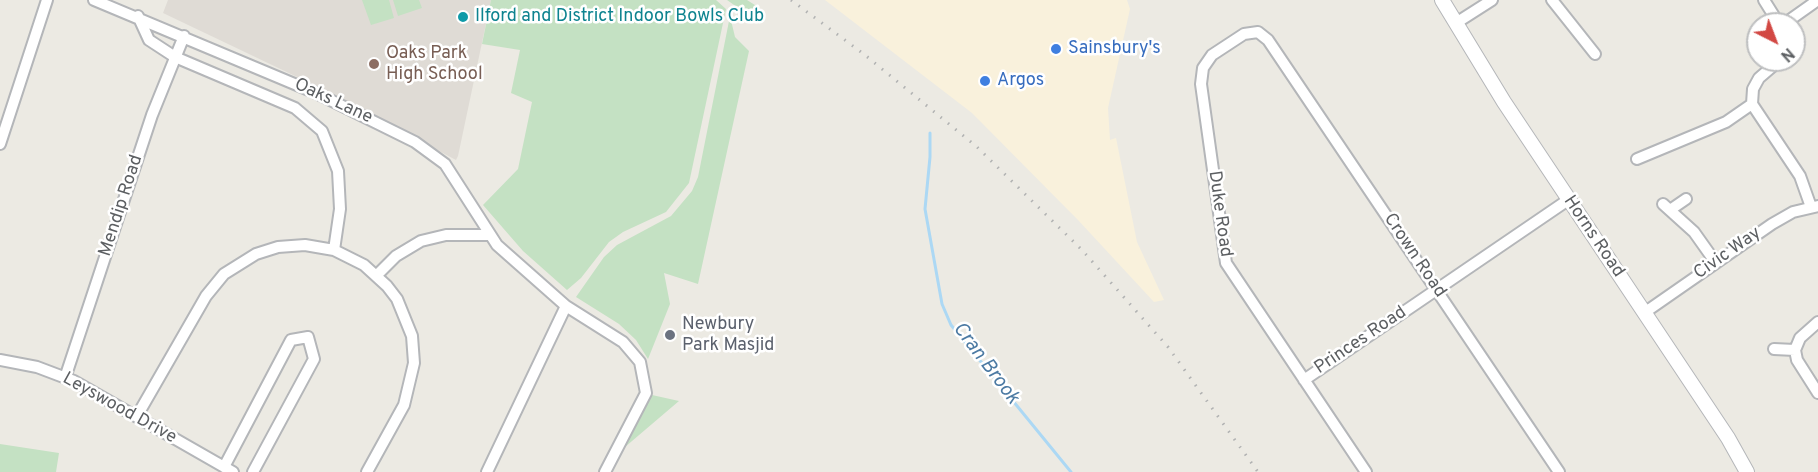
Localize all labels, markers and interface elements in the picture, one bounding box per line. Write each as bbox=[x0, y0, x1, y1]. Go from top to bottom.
place label: Ilford and District Indoor Bowls Club bbox=[475, 6, 764, 28]
marker: Ilford and District Indoor Bowls Club bbox=[456, 10, 470, 24]
north arrow bbox=[1746, 12, 1806, 72]
place label: Sainsbury's bbox=[1068, 38, 1161, 60]
marker: Sainsbury's bbox=[1049, 42, 1063, 56]
place label: Oaks Park High School bbox=[386, 43, 483, 86]
text: N bbox=[1776, 43, 1798, 65]
marker: Oaks Park High School bbox=[367, 57, 381, 71]
place label: Argos bbox=[997, 70, 1044, 92]
street label: Oaks Lane bbox=[290, 74, 376, 130]
marker: Argos bbox=[978, 74, 992, 88]
street label: Mendip Road bbox=[95, 152, 149, 260]
street label: Duke Road bbox=[1202, 169, 1236, 259]
street label: Horns Road bbox=[1558, 192, 1628, 282]
street label: Crown Road bbox=[1378, 210, 1450, 302]
street label: Civic Way bbox=[1690, 223, 1766, 285]
street label: Princes Road bbox=[1311, 302, 1411, 380]
place label: Newbury Park Masjid bbox=[682, 314, 774, 356]
water label: Cran Brook bbox=[946, 318, 1024, 410]
marker: Newbury Park Masjid bbox=[663, 328, 677, 342]
street label: Leyswood Drive bbox=[58, 369, 180, 449]

